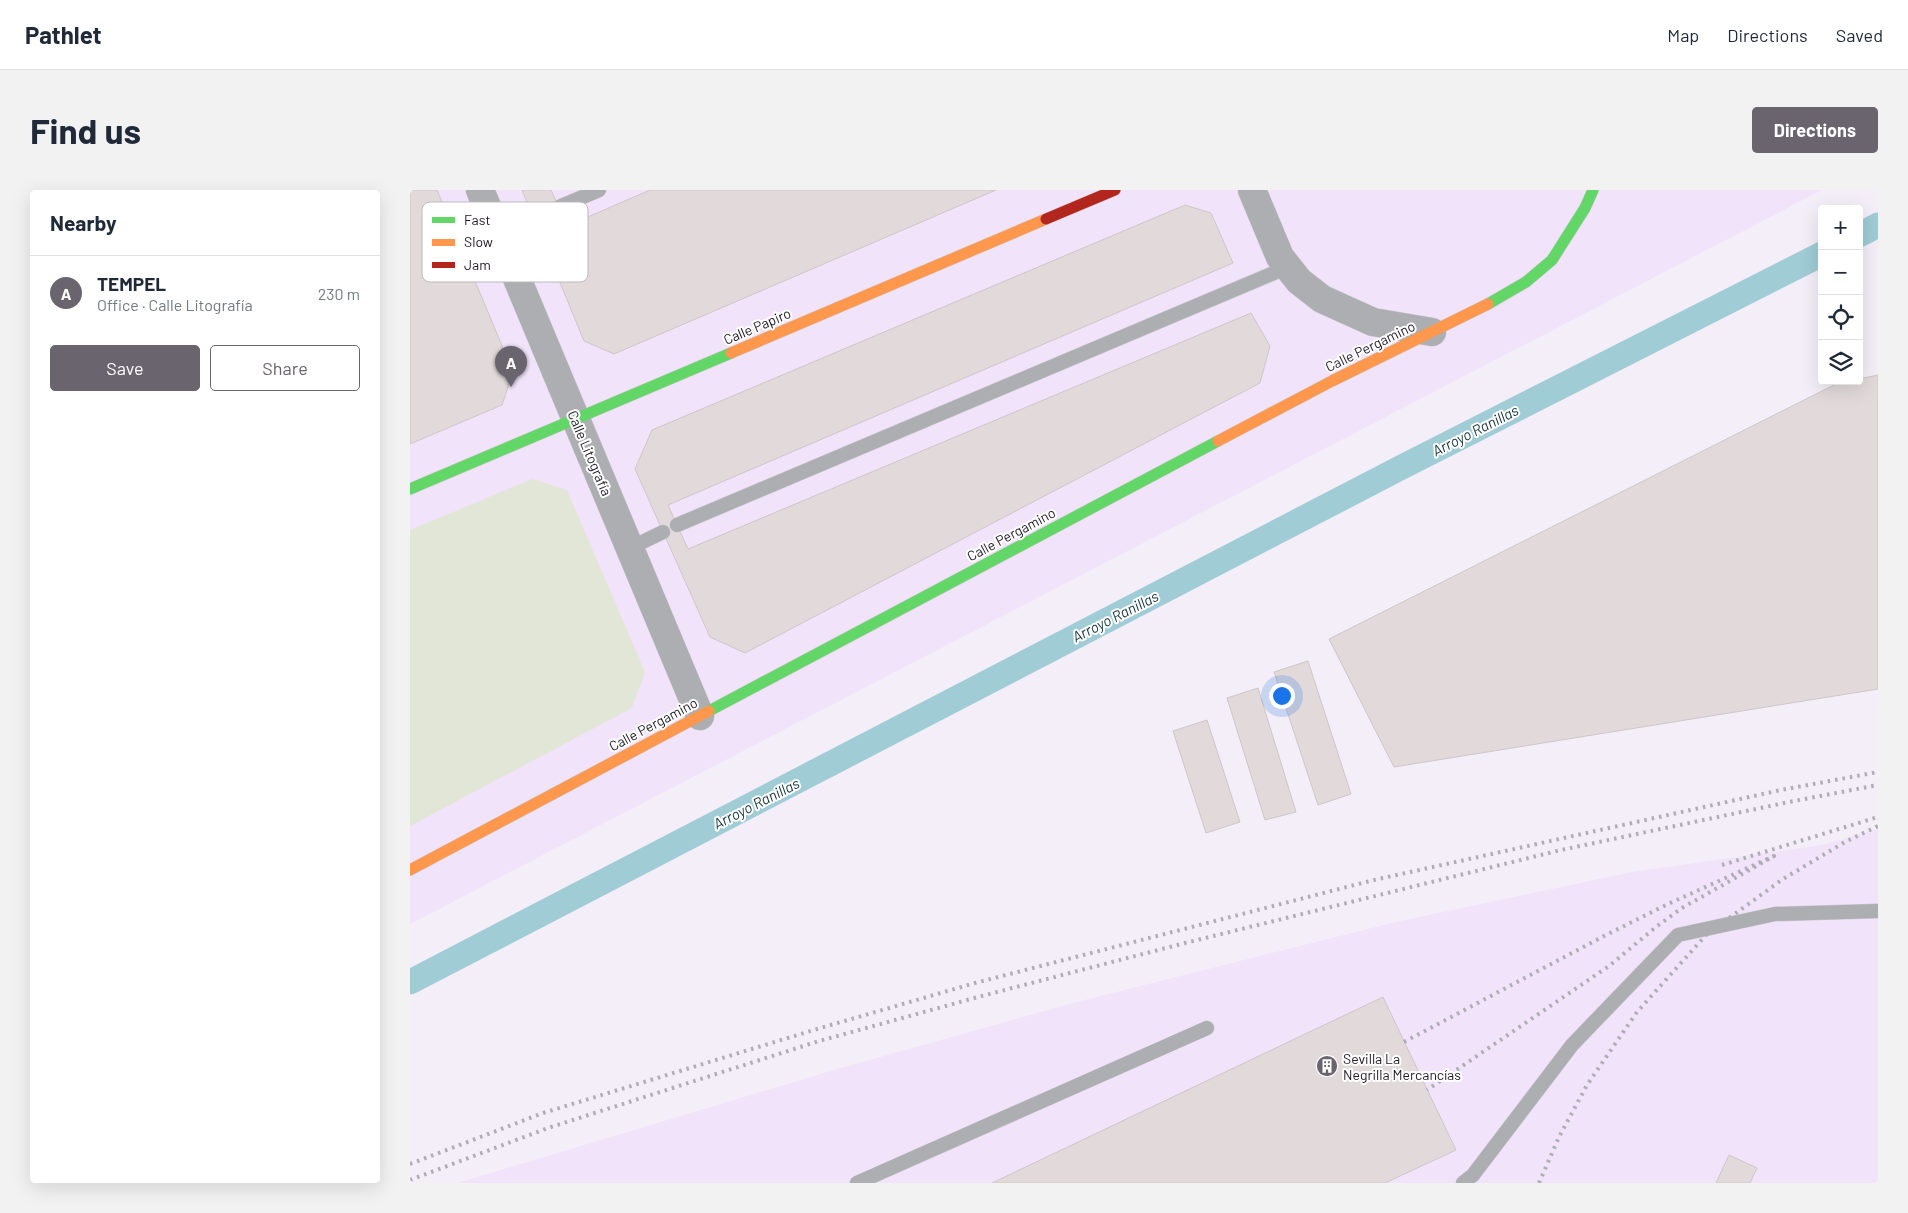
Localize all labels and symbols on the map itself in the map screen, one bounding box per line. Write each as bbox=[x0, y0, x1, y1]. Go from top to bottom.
legend bbox=[422, 202, 588, 282]
text: Fast bbox=[464, 211, 490, 228]
text: Slow bbox=[464, 233, 493, 250]
text: Jam bbox=[464, 256, 491, 273]
street label: Calle Papiro bbox=[721, 304, 793, 348]
street label: Calle Pergamino bbox=[1322, 317, 1418, 375]
pin: A bbox=[495, 346, 527, 387]
water label: Arroyo Ranillas bbox=[1429, 401, 1521, 459]
street label: Calle Litografía bbox=[564, 408, 616, 498]
street label: Calle Pergamino bbox=[964, 504, 1058, 564]
water label: Arroyo Ranillas bbox=[1069, 587, 1161, 645]
your location bbox=[1269, 683, 1295, 709]
street label: Calle Pergamino bbox=[606, 694, 700, 754]
water label: Arroyo Ranillas bbox=[710, 774, 802, 832]
place label: Sevilla La Negrilla Mercancías bbox=[1343, 1050, 1461, 1083]
building icon: Sevilla La Negrilla Mercancías bbox=[1315, 1054, 1339, 1078]

